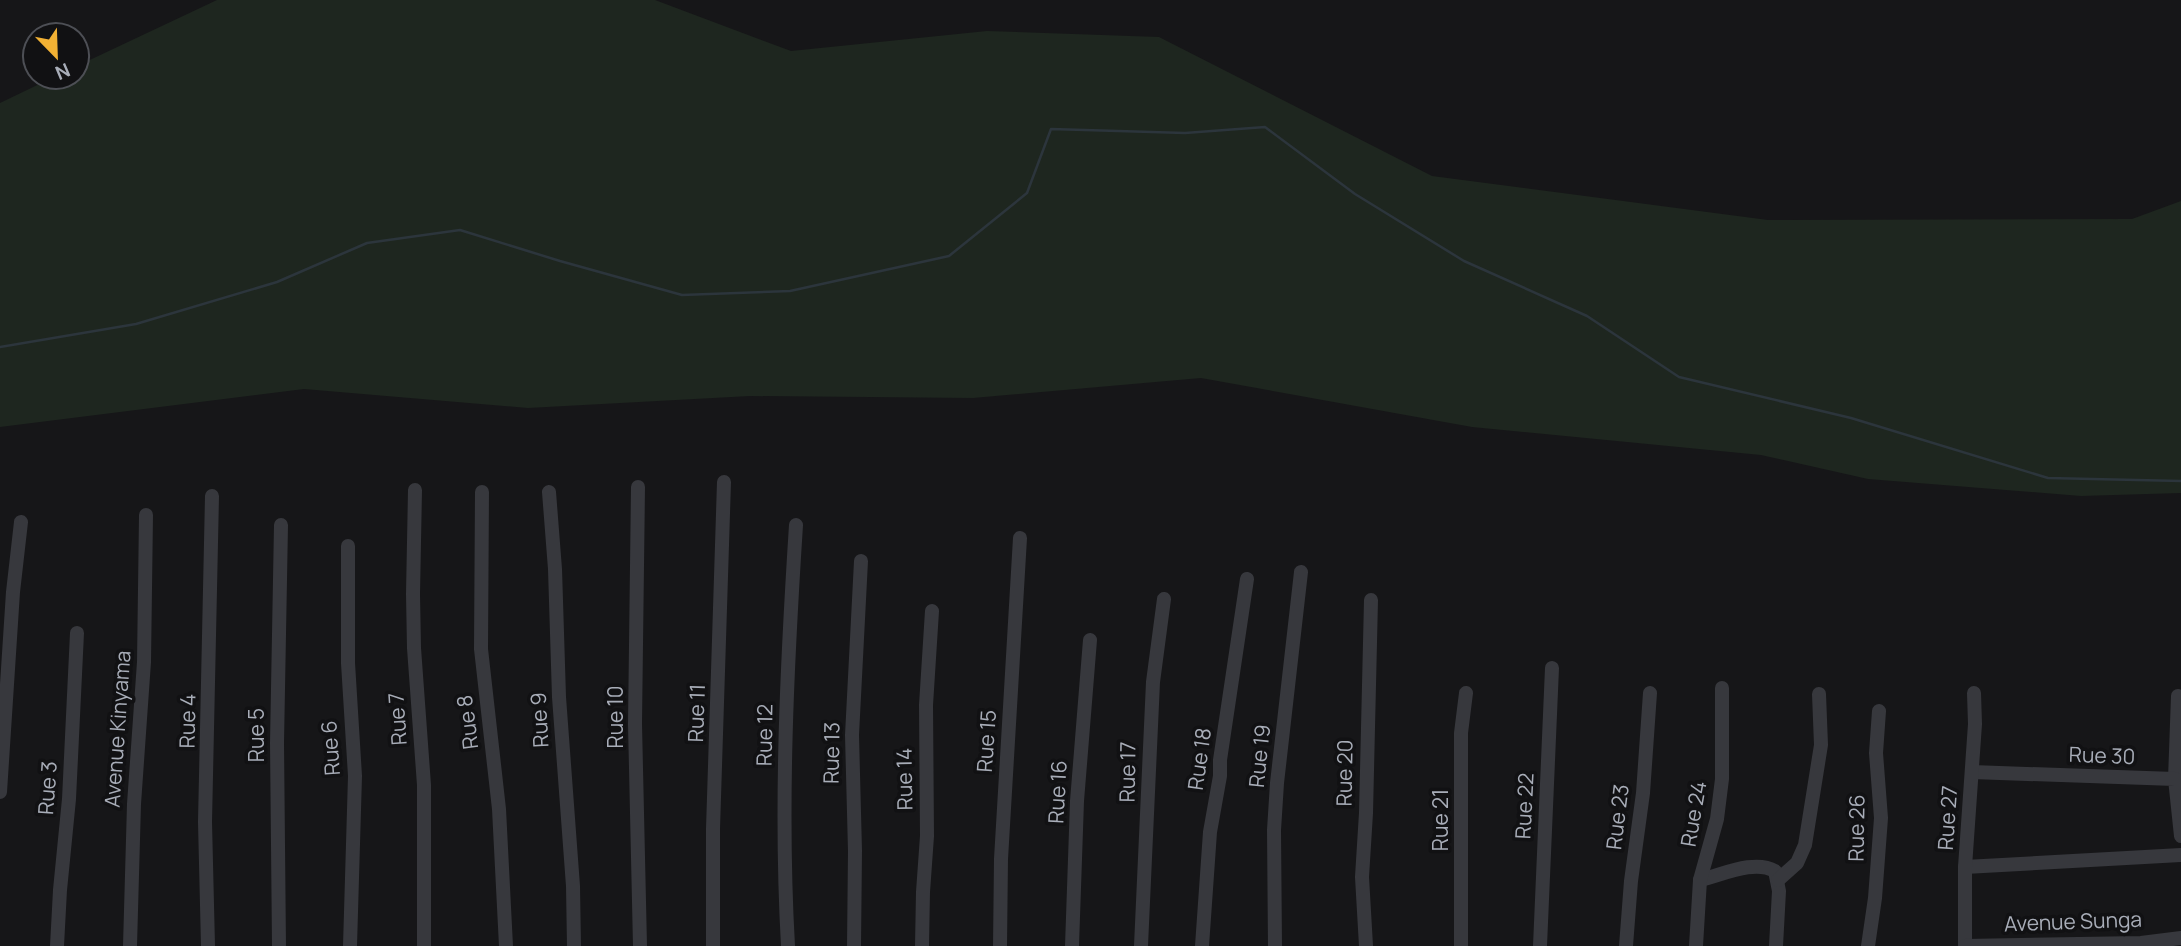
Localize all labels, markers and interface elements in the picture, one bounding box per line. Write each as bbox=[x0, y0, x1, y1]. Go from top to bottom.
north arrow bbox=[21, 21, 91, 91]
text: N bbox=[51, 57, 74, 86]
street label: Avenue Kinyama bbox=[98, 649, 136, 808]
street label: Rue 11 bbox=[681, 683, 711, 743]
street label: Rue 10 bbox=[601, 685, 629, 749]
street label: Rue 7 bbox=[381, 692, 413, 746]
street label: Rue 9 bbox=[524, 692, 554, 748]
street label: Rue 4 bbox=[173, 693, 201, 749]
street label: Rue 8 bbox=[450, 693, 484, 751]
street label: Rue 12 bbox=[749, 704, 779, 766]
street label: Rue 5 bbox=[242, 708, 270, 762]
street label: Rue 15 bbox=[970, 709, 1002, 773]
street label: Rue 6 bbox=[314, 720, 346, 777]
street label: Rue 13 bbox=[816, 722, 846, 784]
street label: Rue 19 bbox=[1242, 723, 1276, 789]
street label: Rue 18 bbox=[1181, 726, 1217, 792]
street label: Rue 20 bbox=[1329, 739, 1359, 807]
street label: Rue 30 bbox=[2068, 740, 2136, 770]
street label: Rue 17 bbox=[1112, 741, 1142, 803]
street label: Rue 14 bbox=[889, 747, 919, 811]
street label: Rue 3 bbox=[31, 760, 63, 816]
street label: Rue 16 bbox=[1041, 760, 1073, 824]
street label: Rue 22 bbox=[1508, 772, 1540, 840]
street label: Rue 24 bbox=[1673, 779, 1713, 849]
street label: Rue 23 bbox=[1599, 783, 1635, 851]
street label: Rue 27 bbox=[1931, 785, 1963, 851]
street label: Rue 21 bbox=[1426, 789, 1454, 851]
street label: Rue 26 bbox=[1841, 794, 1871, 862]
street label: Avenue Sunga bbox=[2003, 905, 2142, 937]

